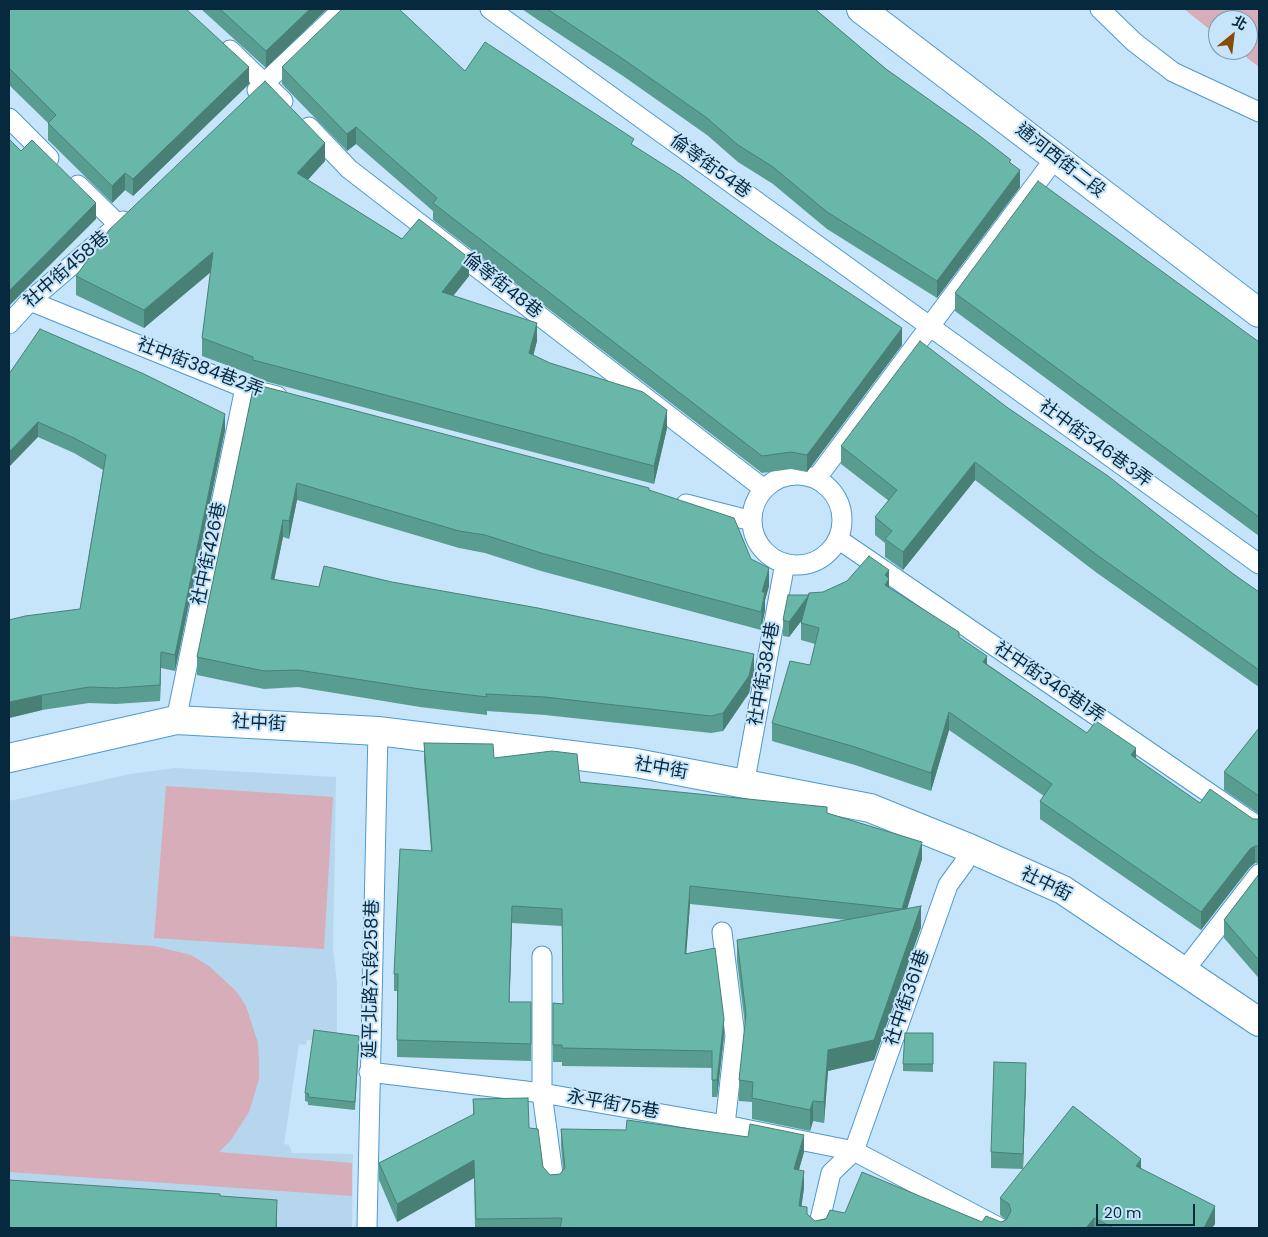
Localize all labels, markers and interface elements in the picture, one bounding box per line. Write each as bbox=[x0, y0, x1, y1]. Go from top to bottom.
north arrow bbox=[1208, 10, 1258, 60]
text: 北 bbox=[1229, 11, 1251, 35]
street label: 通河西街二段 bbox=[1011, 119, 1109, 203]
street label: 倫等街54巷 bbox=[665, 130, 755, 204]
street label: 社中街458巷 bbox=[20, 227, 114, 313]
street label: 倫等街48巷 bbox=[458, 248, 546, 324]
street label: 社中街384巷2弄 bbox=[134, 334, 266, 402]
street label: 社中街346巷3弄 bbox=[1034, 396, 1156, 492]
street label: 社中街426巷 bbox=[189, 500, 231, 608]
street label: 社中街384巷 bbox=[745, 620, 785, 728]
street label: 社中街346巷1弄 bbox=[989, 638, 1109, 728]
street label: 社中街 bbox=[231, 712, 287, 736]
street label: 社中街 bbox=[633, 754, 689, 784]
street label: 社中街 bbox=[1017, 863, 1075, 907]
street label: 延平北路六段258巷 bbox=[360, 899, 384, 1059]
street label: 社中街361巷 bbox=[882, 947, 934, 1049]
street label: 永平街75巷 bbox=[565, 1086, 661, 1124]
scale bar bbox=[1098, 1194, 1197, 1226]
text: 20 m bbox=[1104, 1202, 1142, 1223]

